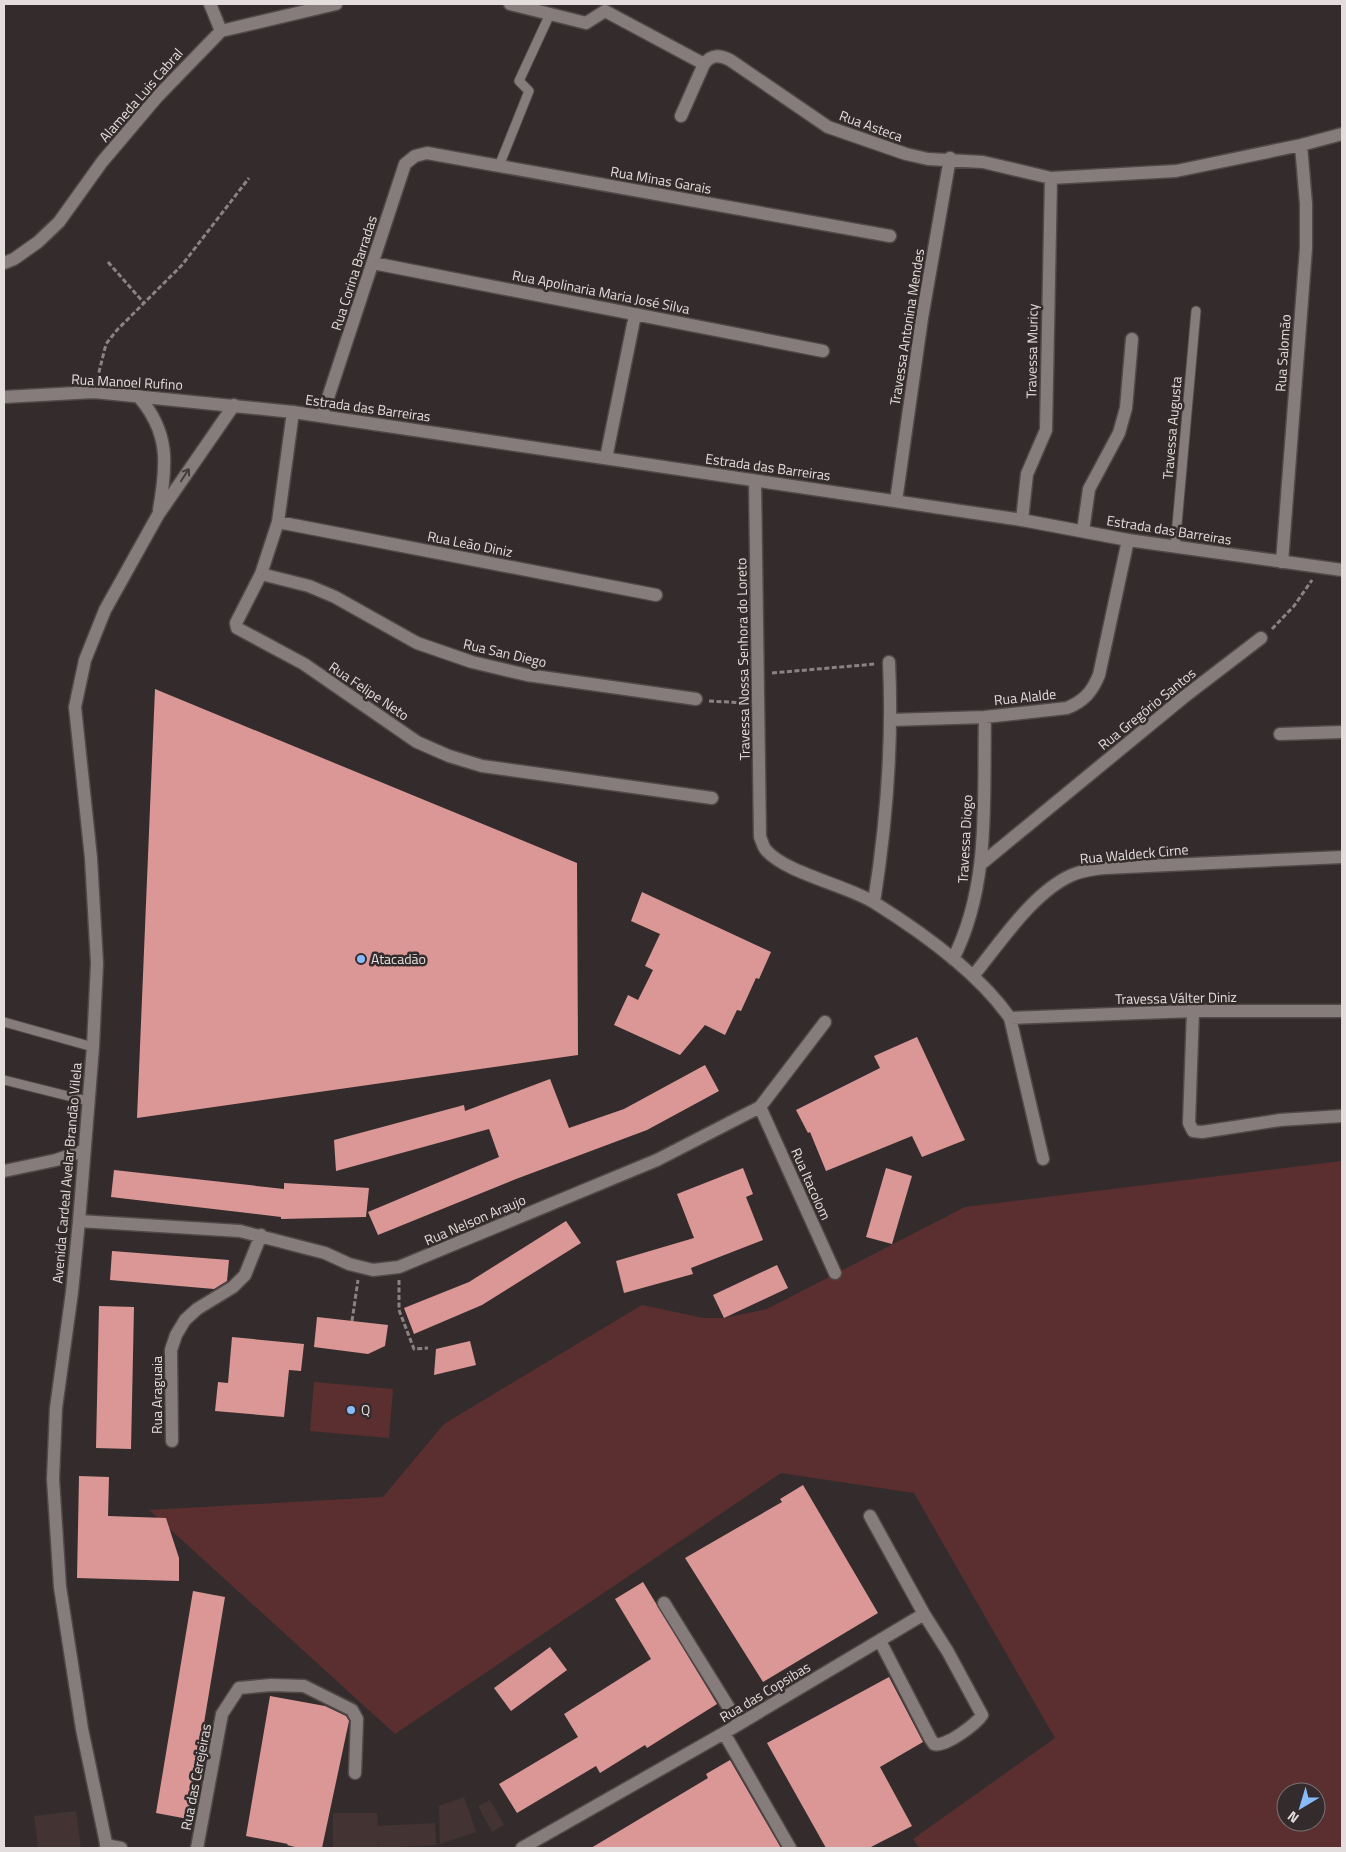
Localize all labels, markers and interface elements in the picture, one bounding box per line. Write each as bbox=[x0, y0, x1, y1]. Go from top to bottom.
street label: Alameda Luis Cabral bbox=[94, 43, 187, 146]
street label: Rua Asteca bbox=[837, 104, 906, 147]
street label: Rua Minas Garais bbox=[609, 160, 713, 199]
street label: Rua Corina Barradas bbox=[325, 213, 382, 333]
street label: Travessa Antonina Mendes bbox=[884, 247, 929, 407]
street label: Rua Apolinaria Maria José Silva bbox=[511, 264, 692, 319]
street label: Travessa Muricy bbox=[1020, 303, 1043, 399]
street label: Rua Salomão bbox=[1269, 314, 1296, 392]
street label: Rua Manoel Rufino bbox=[71, 368, 183, 395]
street label: Travessa Augusta bbox=[1157, 375, 1186, 480]
street label: Estrada das Barreiras bbox=[304, 388, 432, 427]
street label: Estrada das Barreiras bbox=[704, 447, 832, 486]
one-way arrow bbox=[180, 468, 190, 482]
street label: Estrada das Barreiras bbox=[1105, 509, 1233, 550]
street label: Rua Leão Diniz bbox=[426, 525, 514, 562]
street label: Travessa Nossa Senhora do Loreto bbox=[730, 558, 755, 760]
street label: Rua San Diego bbox=[461, 633, 549, 672]
street label: Rua Felipe Neto bbox=[325, 656, 414, 725]
street label: Rua Gregório Santos bbox=[1093, 663, 1200, 755]
street label: Rua Alalde bbox=[993, 683, 1057, 710]
street label: Travessa Diogo bbox=[952, 794, 977, 884]
street label: Rua Waldeck Cirne bbox=[1079, 838, 1189, 869]
place label: Atacadão bbox=[371, 948, 426, 969]
marker: Atacadão bbox=[355, 953, 367, 965]
street label: Travessa Válter Diniz bbox=[1115, 986, 1237, 1009]
street label: Avenida Cardeal Avelar Brandão Vilela bbox=[46, 1062, 87, 1284]
street label: Rua Itacolom bbox=[786, 1144, 837, 1223]
street label: Rua Nelson Araujo bbox=[421, 1189, 529, 1250]
street label: Rua Araguaia bbox=[146, 1356, 167, 1434]
place label: Q bbox=[361, 1399, 370, 1420]
marker: Q bbox=[345, 1404, 357, 1416]
street label: Rua das Copsibas bbox=[715, 1656, 814, 1727]
street label: Rua das Cerejeiras bbox=[175, 1722, 216, 1832]
north arrow bbox=[1276, 1782, 1326, 1832]
text: N bbox=[1282, 1806, 1303, 1829]

